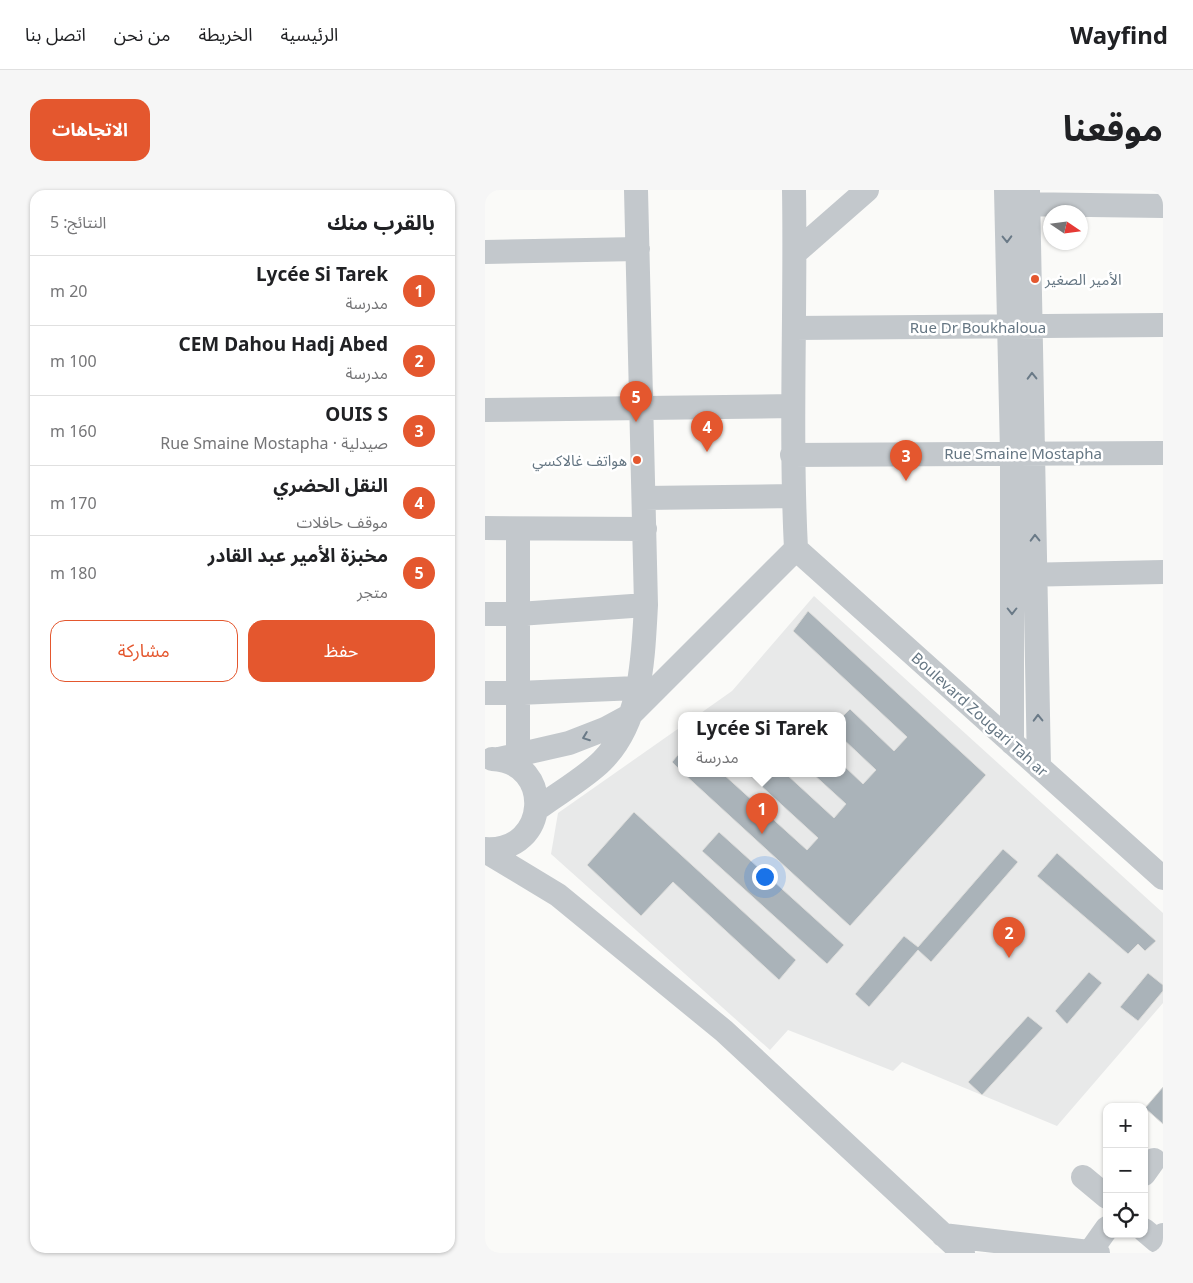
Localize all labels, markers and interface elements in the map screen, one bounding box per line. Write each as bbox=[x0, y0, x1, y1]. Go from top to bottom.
text: Wayfind bbox=[1070, 18, 1168, 51]
text: اتصل بنا bbox=[25, 22, 86, 46]
text: من نحن bbox=[114, 22, 171, 46]
text: الخريطة bbox=[199, 22, 252, 46]
text: الرئيسية bbox=[280, 22, 338, 46]
button: الاتجاهات bbox=[30, 99, 150, 161]
text: موقعنا bbox=[1063, 104, 1163, 151]
north arrow bbox=[1043, 205, 1088, 250]
text: بالقرب منك bbox=[327, 208, 435, 236]
text: النتائج: 5 bbox=[50, 211, 106, 233]
one-way arrow bbox=[1002, 235, 1013, 243]
text: Lycée Si Tarek bbox=[256, 261, 388, 287]
place label: الأمير الصغير bbox=[1044, 269, 1122, 289]
marker: الأمير الصغير bbox=[1029, 273, 1041, 285]
text: 20 m bbox=[50, 280, 87, 302]
text: 1 bbox=[414, 280, 424, 302]
text: مدرسة bbox=[345, 292, 388, 314]
street label: Rue Dr Boukhaloua bbox=[910, 317, 1046, 337]
text: CEM Dahou Hadj Abed bbox=[178, 331, 388, 357]
text: 100 m bbox=[50, 350, 97, 372]
text: 2 bbox=[414, 350, 424, 372]
text: مدرسة bbox=[345, 362, 388, 384]
one-way arrow bbox=[1027, 371, 1037, 379]
pin: 5 bbox=[620, 381, 652, 422]
text: OUIS S bbox=[325, 401, 388, 427]
pin: 4 bbox=[691, 411, 723, 452]
text: 160 m bbox=[50, 420, 97, 442]
text: 3 bbox=[414, 420, 424, 442]
text: صيدلية · Rue Smaine Mostapha bbox=[160, 432, 388, 454]
pin: 3 bbox=[890, 440, 922, 481]
street label: Rue Smaine Mostapha bbox=[944, 443, 1102, 463]
place label: هواتف غالاكسي bbox=[532, 450, 627, 472]
marker: هواتف غالاكسي bbox=[631, 454, 643, 466]
text: النقل الحضري bbox=[273, 472, 388, 498]
text: 170 m bbox=[50, 492, 97, 514]
text: 4 bbox=[414, 492, 424, 514]
text: موقف حافلات bbox=[296, 511, 388, 533]
one-way arrow bbox=[1030, 534, 1040, 542]
text: مخبزة الأمير عبد القادر bbox=[208, 542, 388, 568]
text: 180 m bbox=[50, 562, 97, 584]
text: 5 bbox=[414, 562, 424, 584]
text: متجر bbox=[357, 581, 388, 603]
one-way arrow bbox=[1007, 608, 1017, 615]
button: مشاركة bbox=[50, 620, 238, 682]
button: حفظ bbox=[248, 620, 435, 682]
street label: Boulevard Zougari Tah ar bbox=[908, 647, 1052, 781]
popup bbox=[678, 712, 846, 777]
one-way arrow bbox=[1033, 714, 1043, 722]
text: Lycée Si Tarek bbox=[696, 715, 828, 741]
one-way arrow bbox=[582, 731, 590, 741]
text: مدرسة bbox=[696, 746, 739, 768]
pin: 1 bbox=[746, 793, 778, 834]
your location bbox=[752, 864, 778, 890]
pin: 2 bbox=[993, 917, 1025, 958]
map controls bbox=[1103, 1103, 1148, 1238]
button: + bbox=[1103, 1103, 1148, 1148]
button: − bbox=[1103, 1148, 1148, 1193]
button: locate bbox=[1103, 1193, 1148, 1238]

